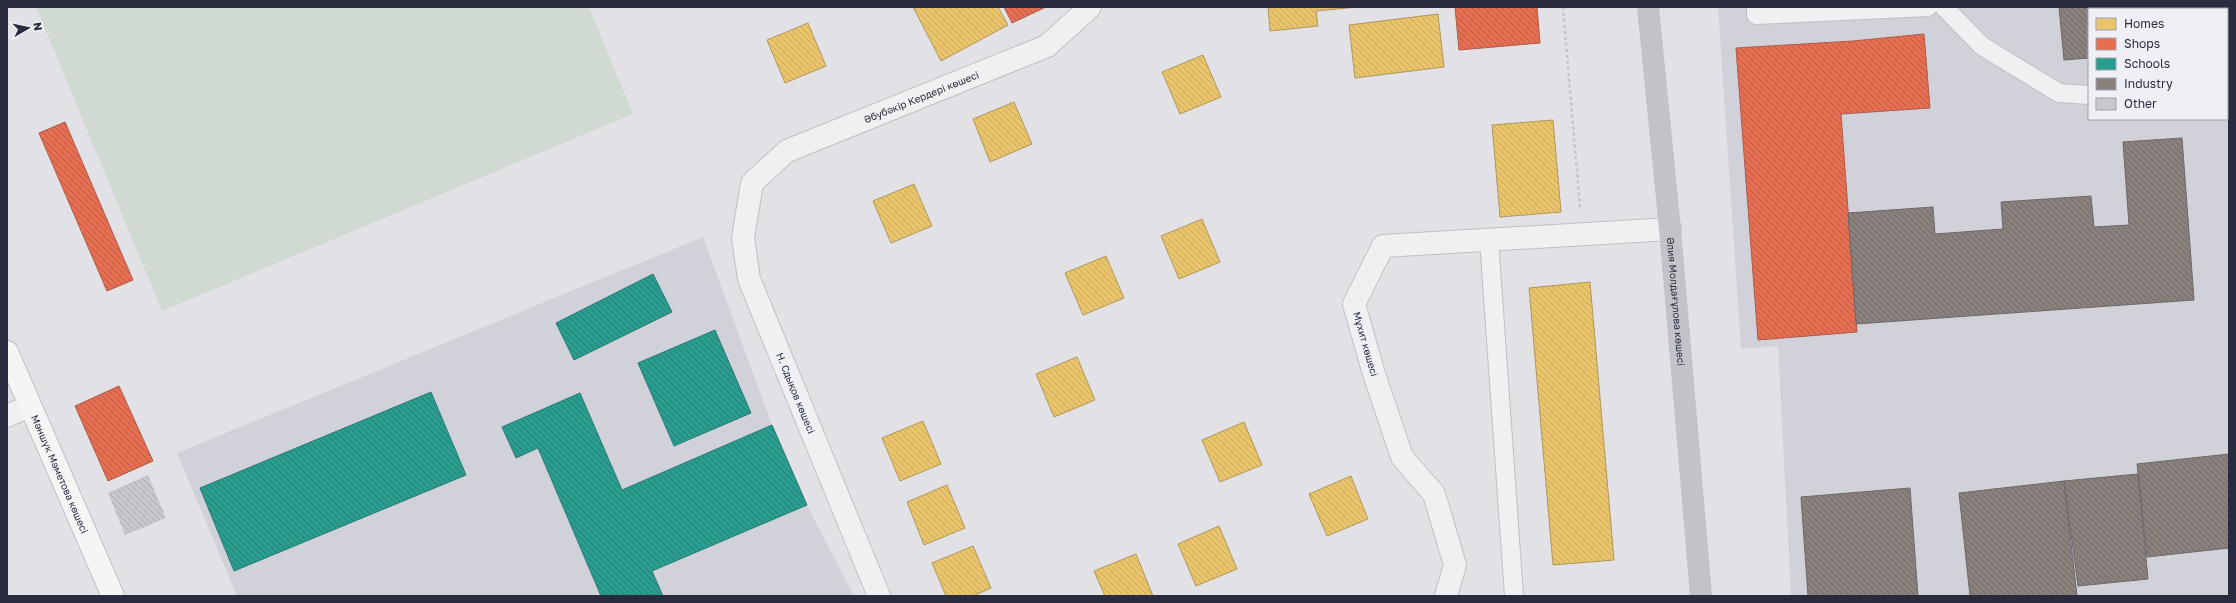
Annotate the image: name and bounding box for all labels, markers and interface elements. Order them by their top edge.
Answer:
north arrow [8,8,48,48]
legend [2088,8,2228,120]
text: Homes [2124,16,2164,31]
text: N [31,21,45,32]
text: Shops [2124,36,2160,51]
text: Schools [2124,56,2170,71]
street label: Әбубәкір Кердері көшесі [862,68,980,125]
text: Industry [2124,76,2173,91]
text: Other [2124,96,2157,111]
street label: Әлия Молдағұлова көшесі [1665,237,1688,366]
street label: Мұхит көшесі [1350,310,1381,378]
street label: Н. Сдықов көшесі [774,351,818,435]
street label: Мәншүк Мәметова көшесі [29,413,91,535]

